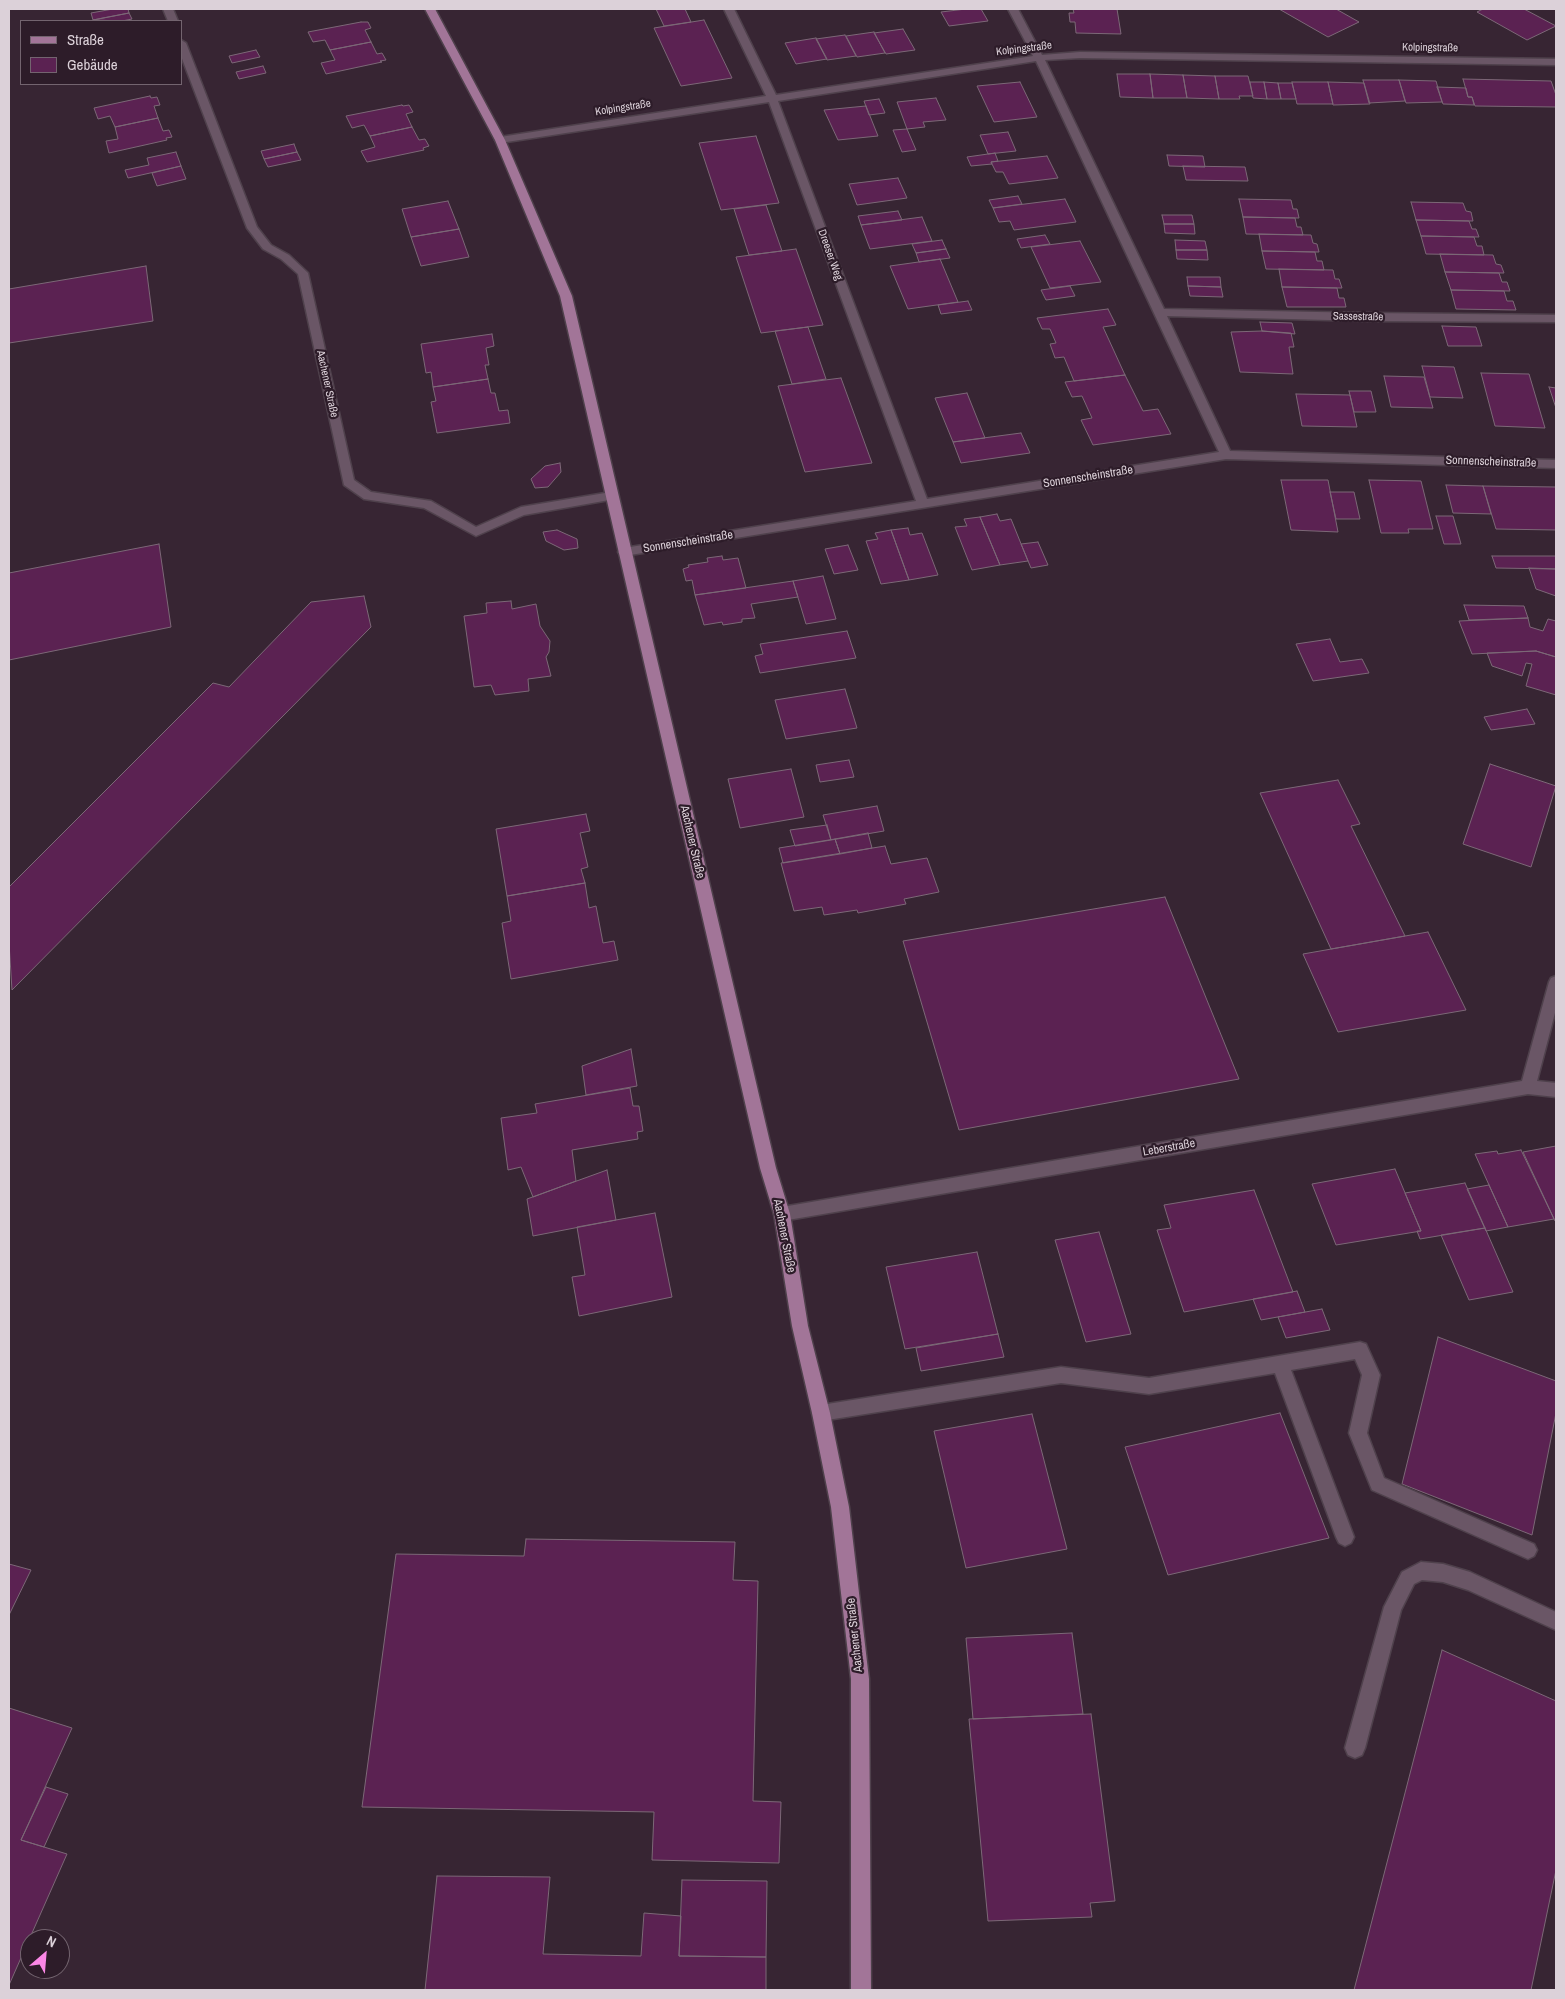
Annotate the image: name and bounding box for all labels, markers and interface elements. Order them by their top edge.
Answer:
legend [20,20,182,85]
text: Straße [67,29,104,50]
street label: Kolpingstraße [995,39,1053,59]
street label: Kolpingstraße [1402,41,1458,55]
text: Gebäude [67,54,118,75]
street label: Kolpingstraße [594,97,652,119]
street label: Dreeser Weg [815,228,845,282]
street label: Sassestraße [1333,310,1383,324]
street label: Aachener Straße [313,349,341,419]
street label: Sonnenscheinstraße [1445,453,1537,471]
street label: Sonnenscheinstraße [1042,463,1134,491]
street label: Sonnenscheinstraße [642,528,734,556]
street label: Aachener Straße [677,804,707,880]
street label: Leberstraße [1142,1136,1196,1160]
street label: Aachener Straße [770,1198,798,1274]
street label: Aachener Straße [844,1597,866,1673]
north arrow [20,1929,70,1979]
text: N [44,1932,59,1951]

